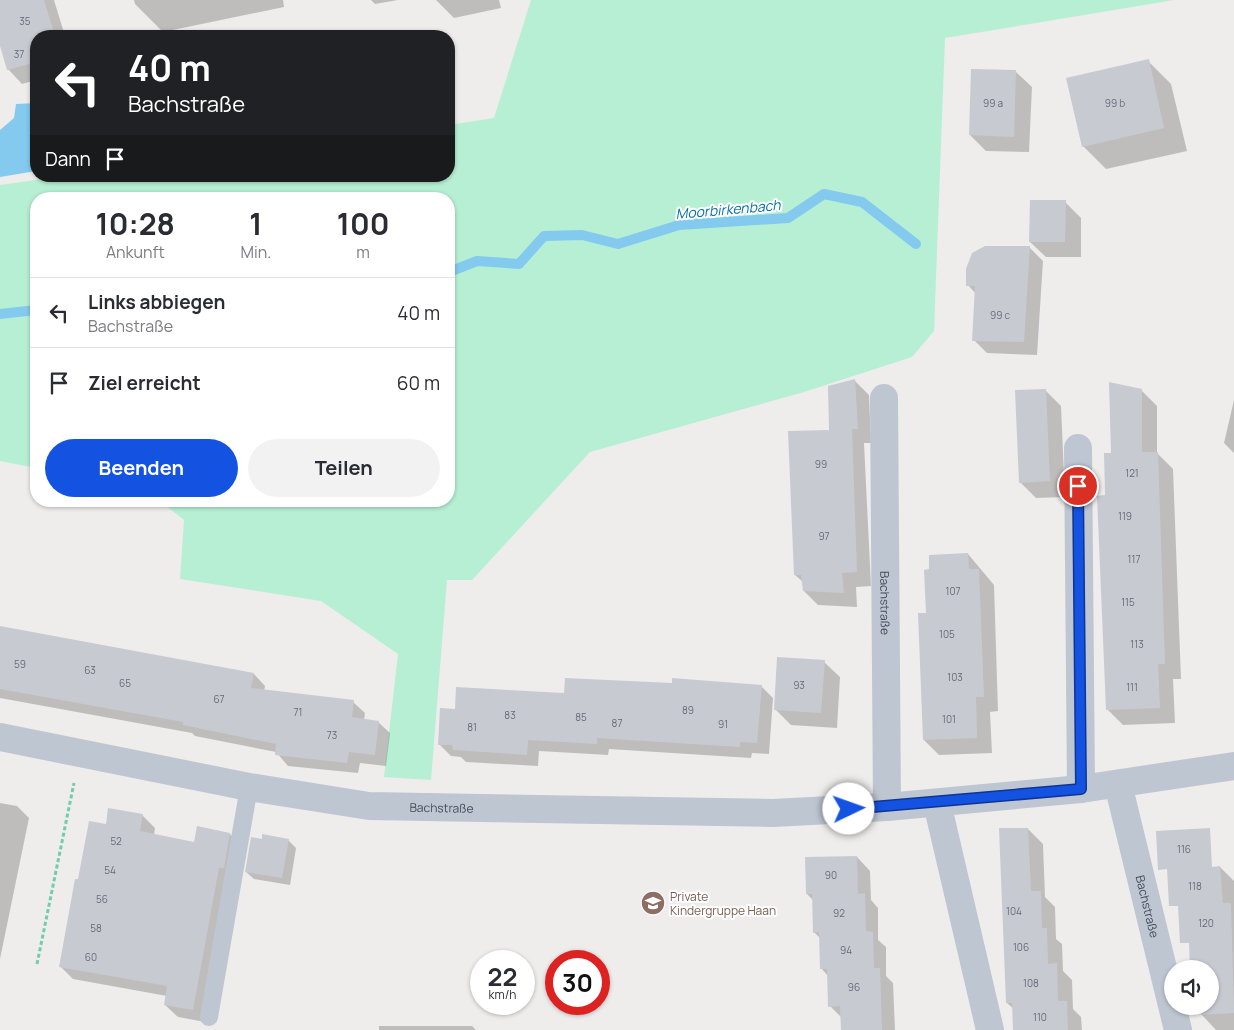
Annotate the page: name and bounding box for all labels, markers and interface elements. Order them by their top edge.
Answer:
house number: 35 [19,14,31,28]
text: 40 m [128,44,211,92]
house number: 37 [14,47,24,61]
icon: left [45,50,110,115]
text: Bachstraße [128,89,245,119]
house number: 99 a [983,96,1003,110]
house number: 99 b [1105,96,1125,110]
icon: arrive [101,145,129,173]
text: Dann [45,146,91,172]
water label: Moorbirkenbach [675,195,782,223]
text: 10:28 [96,203,175,244]
text: 1 [249,203,262,244]
text: 100 [337,203,389,244]
text: Ankunft [106,241,165,263]
text: Min. [241,241,271,263]
text: m [356,241,370,263]
text: Links abbiegen [88,289,225,315]
icon: left [45,299,73,327]
text: 40 m [397,300,440,326]
house number: 99 c [990,308,1010,322]
text: Bachstraße [88,315,173,337]
icon: arrive [45,369,73,397]
text: Ziel erreicht [88,370,201,396]
text: 60 m [397,370,440,396]
button: Beenden [45,439,238,497]
button: Teilen [248,439,440,497]
house number: 99 [815,457,827,471]
pin [1057,465,1099,507]
house number: 121 [1125,466,1139,480]
icon: arrive [1064,472,1092,500]
house number: 119 [1118,509,1132,523]
house number: 97 [818,529,830,543]
house number: 117 [1128,552,1140,566]
street label: Bachstraße [877,571,894,635]
house number: 107 [945,584,961,598]
house number: 115 [1121,595,1135,609]
house number: 105 [939,627,955,641]
house number: 113 [1130,637,1144,651]
house number: 59 [14,657,26,671]
house number: 63 [84,663,96,677]
house number: 103 [947,670,963,684]
house number: 65 [119,676,131,690]
house number: 93 [793,678,805,692]
house number: 111 [1126,680,1138,694]
house number: 67 [213,692,225,706]
house number: 89 [682,703,694,717]
house number: 71 [294,705,302,719]
house number: 83 [504,708,516,722]
house number: 85 [575,710,587,724]
house number: 101 [942,712,956,726]
house number: 87 [612,716,622,730]
house number: 91 [718,717,728,731]
house number: 81 [467,720,477,734]
house number: 73 [327,728,337,742]
position arrow [822,782,874,834]
street label: Bachstraße [409,798,474,816]
house number: 52 [110,834,122,848]
house number: 116 [1177,842,1191,856]
house number: 54 [104,863,116,877]
house number: 90 [825,868,837,882]
street label: Bachstraße [1132,873,1164,939]
house number: 118 [1188,879,1202,893]
place label: Private Kindergruppe Haan [670,888,776,919]
school or university icon: Private Kindergruppe Haan [640,890,666,916]
house number: 56 [96,892,108,906]
house number: 104 [1006,904,1022,918]
house number: 92 [833,906,845,920]
house number: 120 [1198,916,1214,930]
house number: 58 [90,921,102,935]
house number: 106 [1013,940,1029,954]
house number: 94 [840,943,852,957]
house number: 60 [85,950,97,964]
speed limit sign: 30 [545,950,610,1015]
text: 22 [488,959,517,994]
map controls [1164,960,1219,1015]
button: sound [1164,960,1219,1015]
house number: 108 [1023,976,1039,990]
house number: 96 [848,980,860,994]
text: km/h [489,986,516,1003]
house number: 110 [1033,1010,1047,1024]

